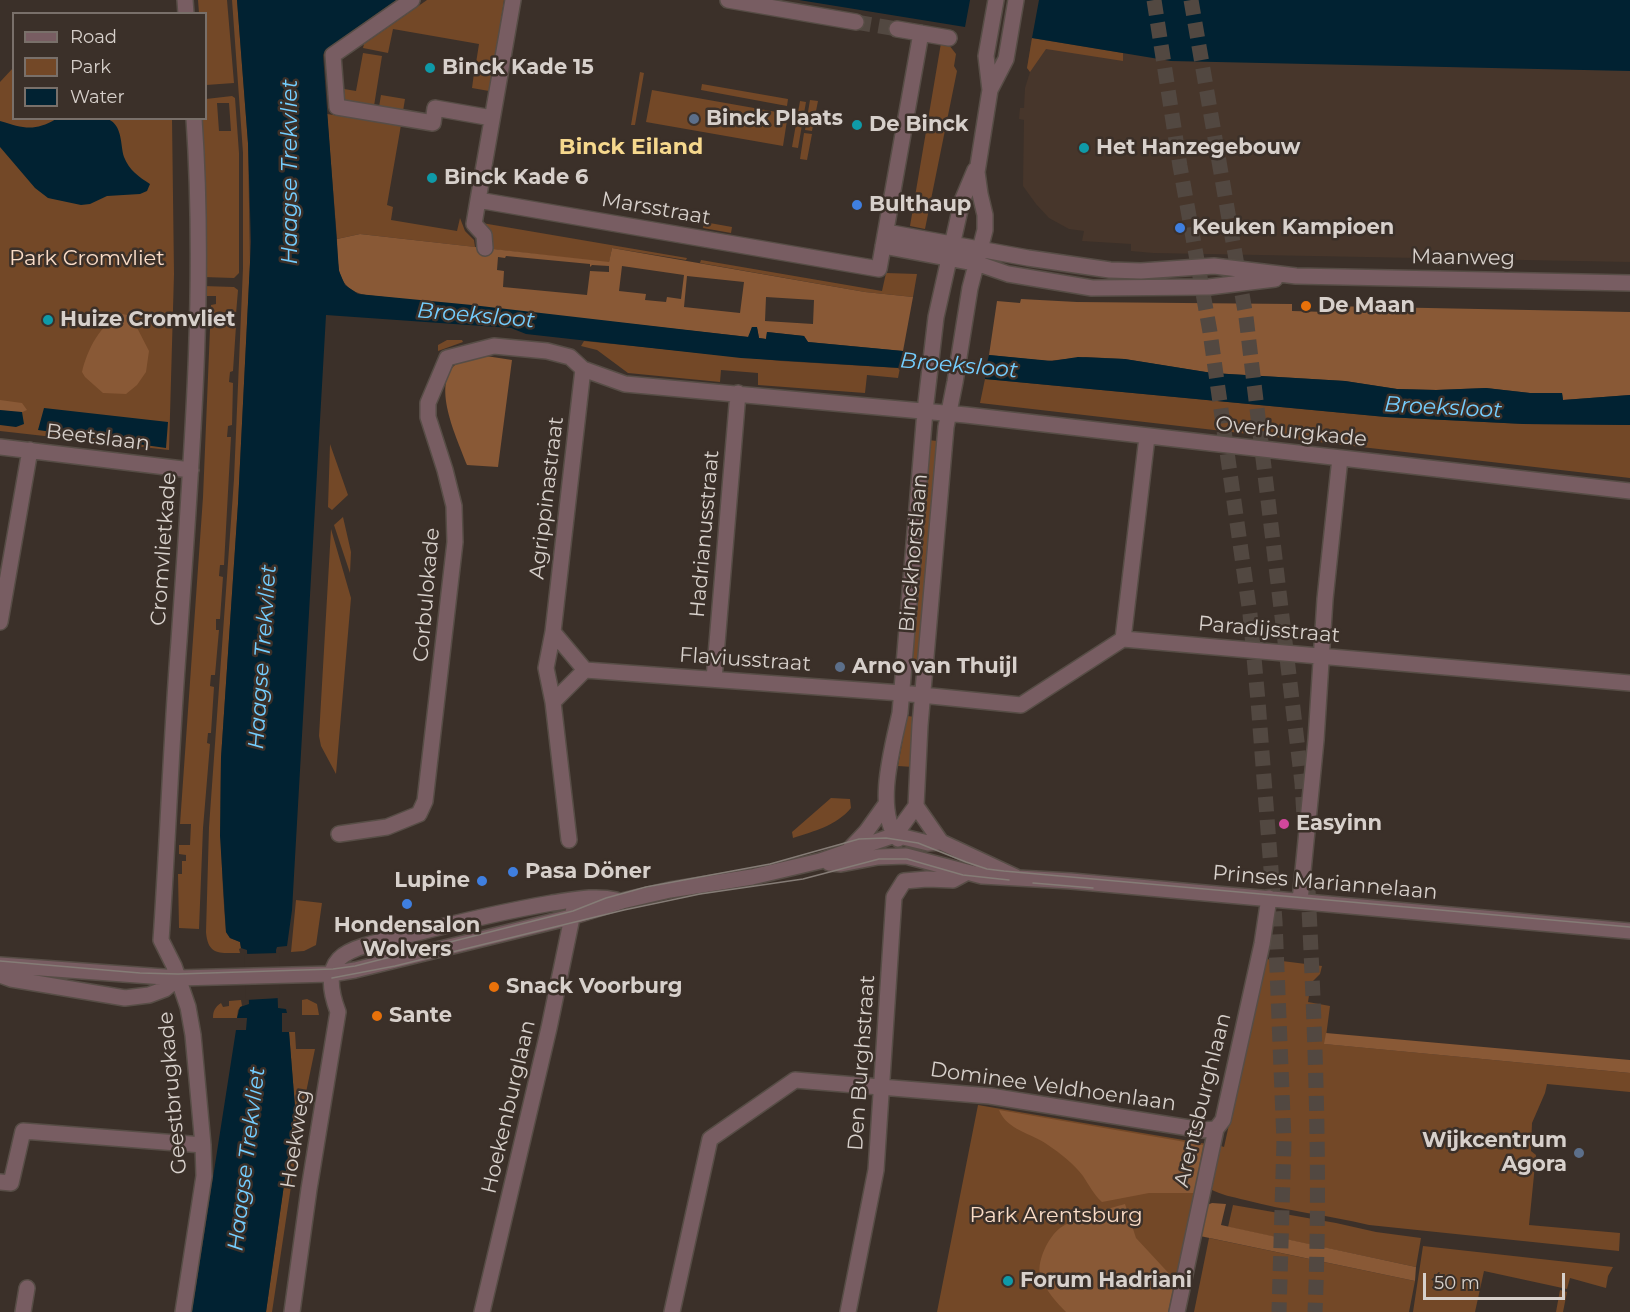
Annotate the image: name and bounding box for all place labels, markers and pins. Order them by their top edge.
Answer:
place label: Binck Kade 15 [442,55,594,81]
marker: Binck Kade 15 [423,61,437,75]
place label: Binck Plaats [706,106,843,132]
marker: Binck Plaats [687,112,701,126]
place label: De Binck [869,112,969,138]
marker: De Binck [850,118,864,132]
place label: Het Hanzegebouw [1096,135,1301,161]
marker: Het Hanzegebouw [1077,141,1091,155]
place label: Binck Kade 6 [444,165,588,191]
marker: Binck Kade 6 [425,171,439,185]
place label: Bulthaup [869,192,971,218]
marker: Bulthaup [850,198,864,212]
place label: Keuken Kampioen [1192,215,1394,241]
marker: Keuken Kampioen [1173,221,1187,235]
place label: De Maan [1318,293,1415,319]
marker: De Maan [1299,299,1313,313]
place label: Huize Cromvliet [60,307,235,333]
marker: Huize Cromvliet [41,313,55,327]
place label: Arno van Thuijl [852,654,1018,680]
marker: Arno van Thuijl [833,660,847,674]
place label: Easyinn [1296,811,1382,837]
marker: Easyinn [1277,817,1291,831]
place label: Pasa Döner [525,859,651,885]
marker: Pasa Döner [506,865,520,879]
place label: Lupine [394,868,470,894]
marker: Lupine [475,874,489,888]
marker: Hondensalon Wolvers [400,897,414,911]
place label: Hondensalon Wolvers [334,913,480,963]
place label: Snack Voorburg [506,974,682,1000]
marker: Snack Voorburg [487,980,501,994]
place label: Sante [389,1003,452,1029]
marker: Sante [370,1009,384,1023]
place label: Wijkcentrum Agora [1422,1128,1567,1178]
marker: Wijkcentrum Agora [1572,1146,1586,1160]
place label: Forum Hadriani [1020,1268,1192,1294]
marker: Forum Hadriani [1001,1274,1015,1288]

